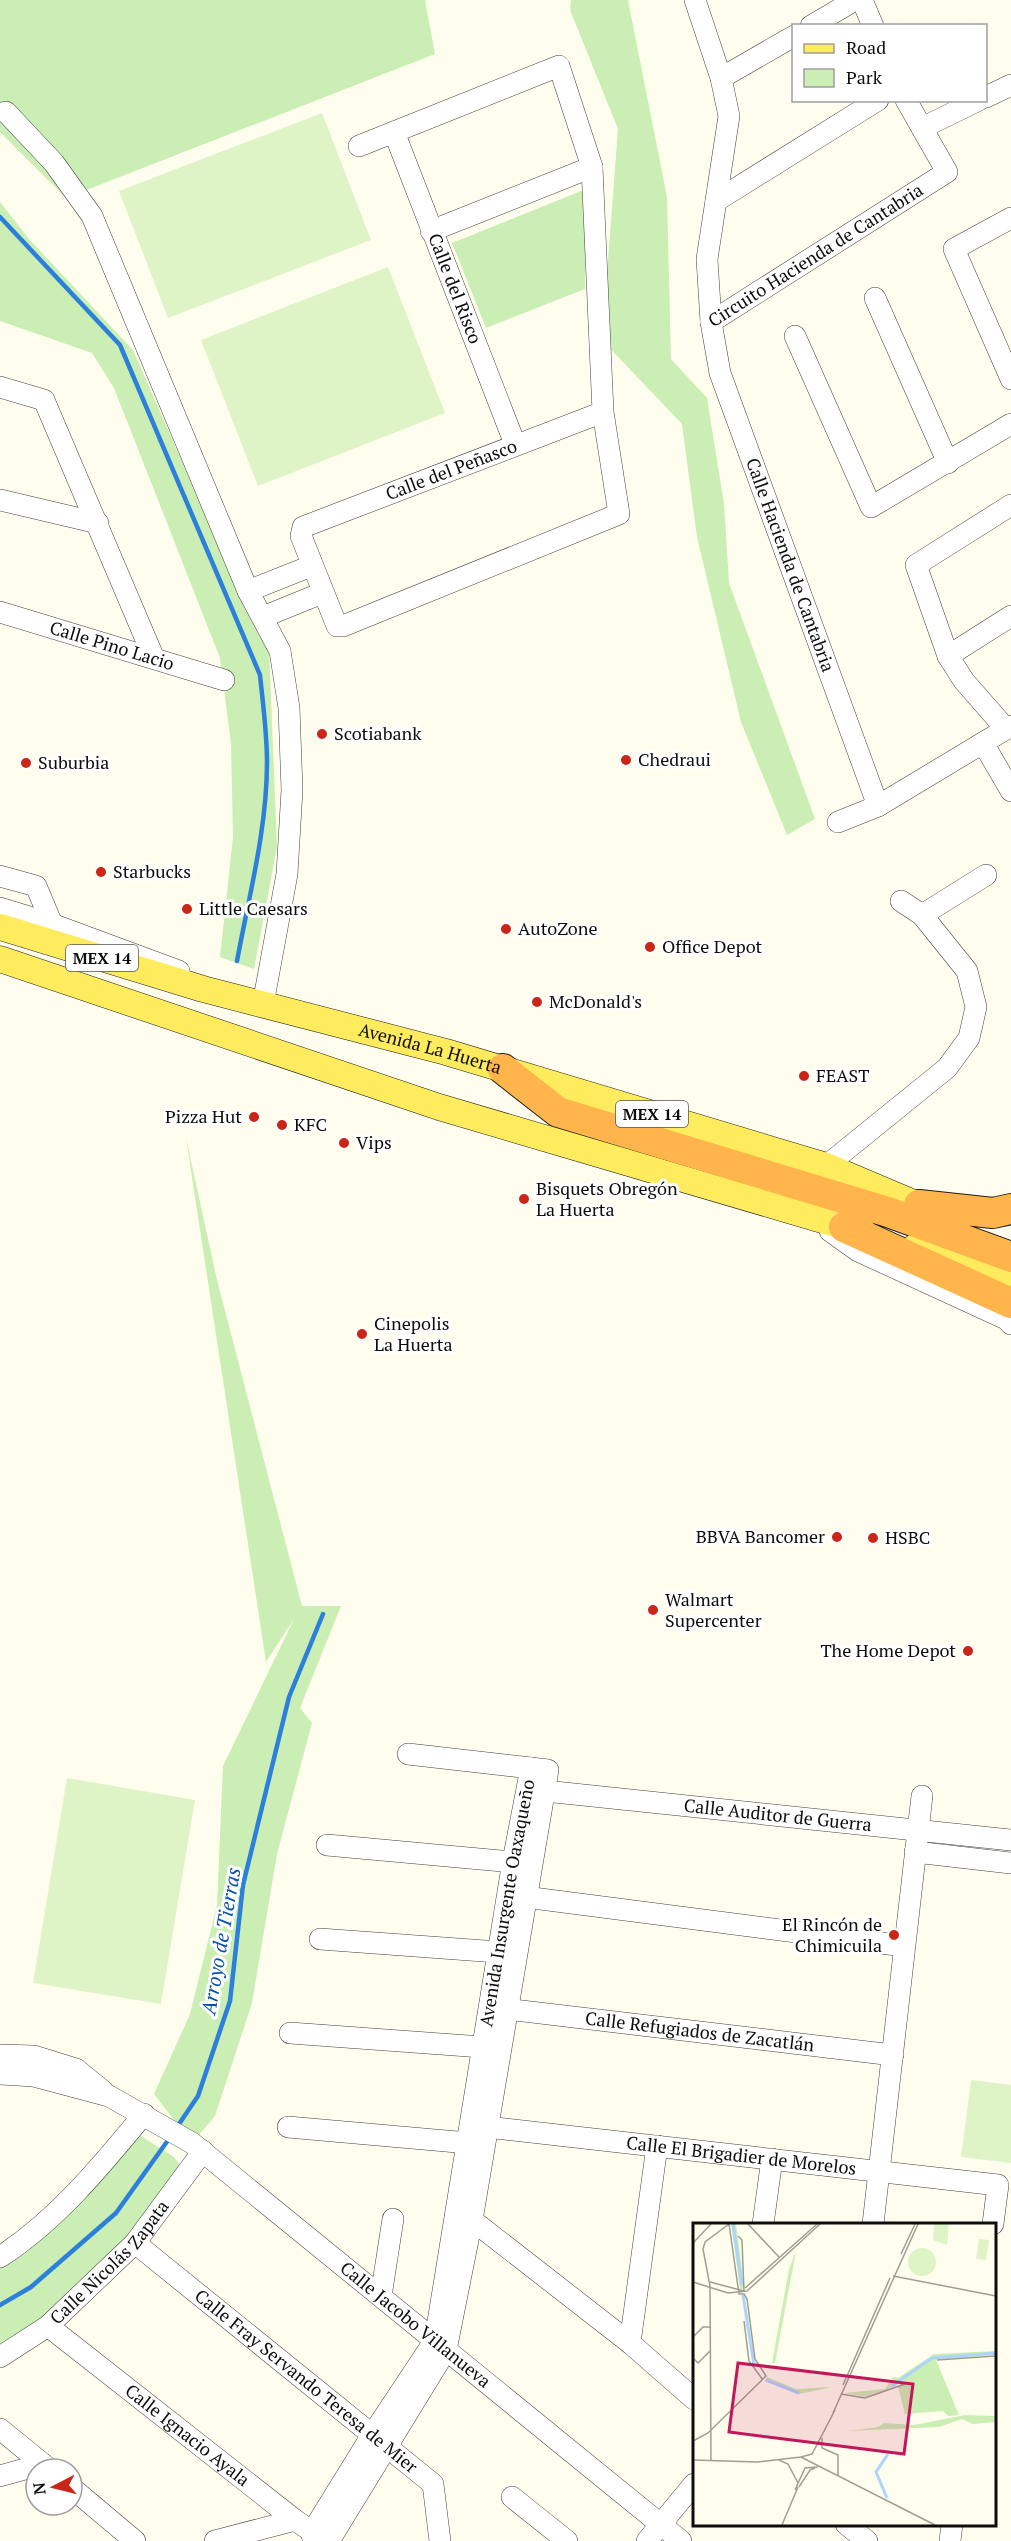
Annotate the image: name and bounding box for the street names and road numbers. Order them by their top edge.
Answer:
street label: Circuito Hacienda de Cantabria [703,177,927,332]
street label: Calle del Risco [423,230,488,347]
street label: Calle del Peñasco [382,433,520,505]
street label: Calle Hacienda de Cantabria [741,454,841,675]
street label: Calle Pino Lacio [47,615,177,675]
road number: MEX 14 [66,945,138,971]
street label: Avenida La Huerta [356,1017,505,1079]
road number: MEX 14 [616,1101,688,1127]
street label: Avenida Insurgente Oaxaqueño [473,1777,540,2028]
street label: Calle Auditor de Guerra [683,1793,873,1836]
street label: Calle Refugiados de Zacatlán [584,2005,816,2057]
street label: Calle El Brigadier de Morelos [625,2130,858,2180]
street label: Calle Nicolás Zapata [44,2195,174,2329]
street label: Calle Jacobo Villanueva [336,2255,496,2392]
street label: Calle Fray Servando Teresa de Mier [190,2283,423,2478]
street label: Calle Ignacio Ayala [121,2378,255,2491]

